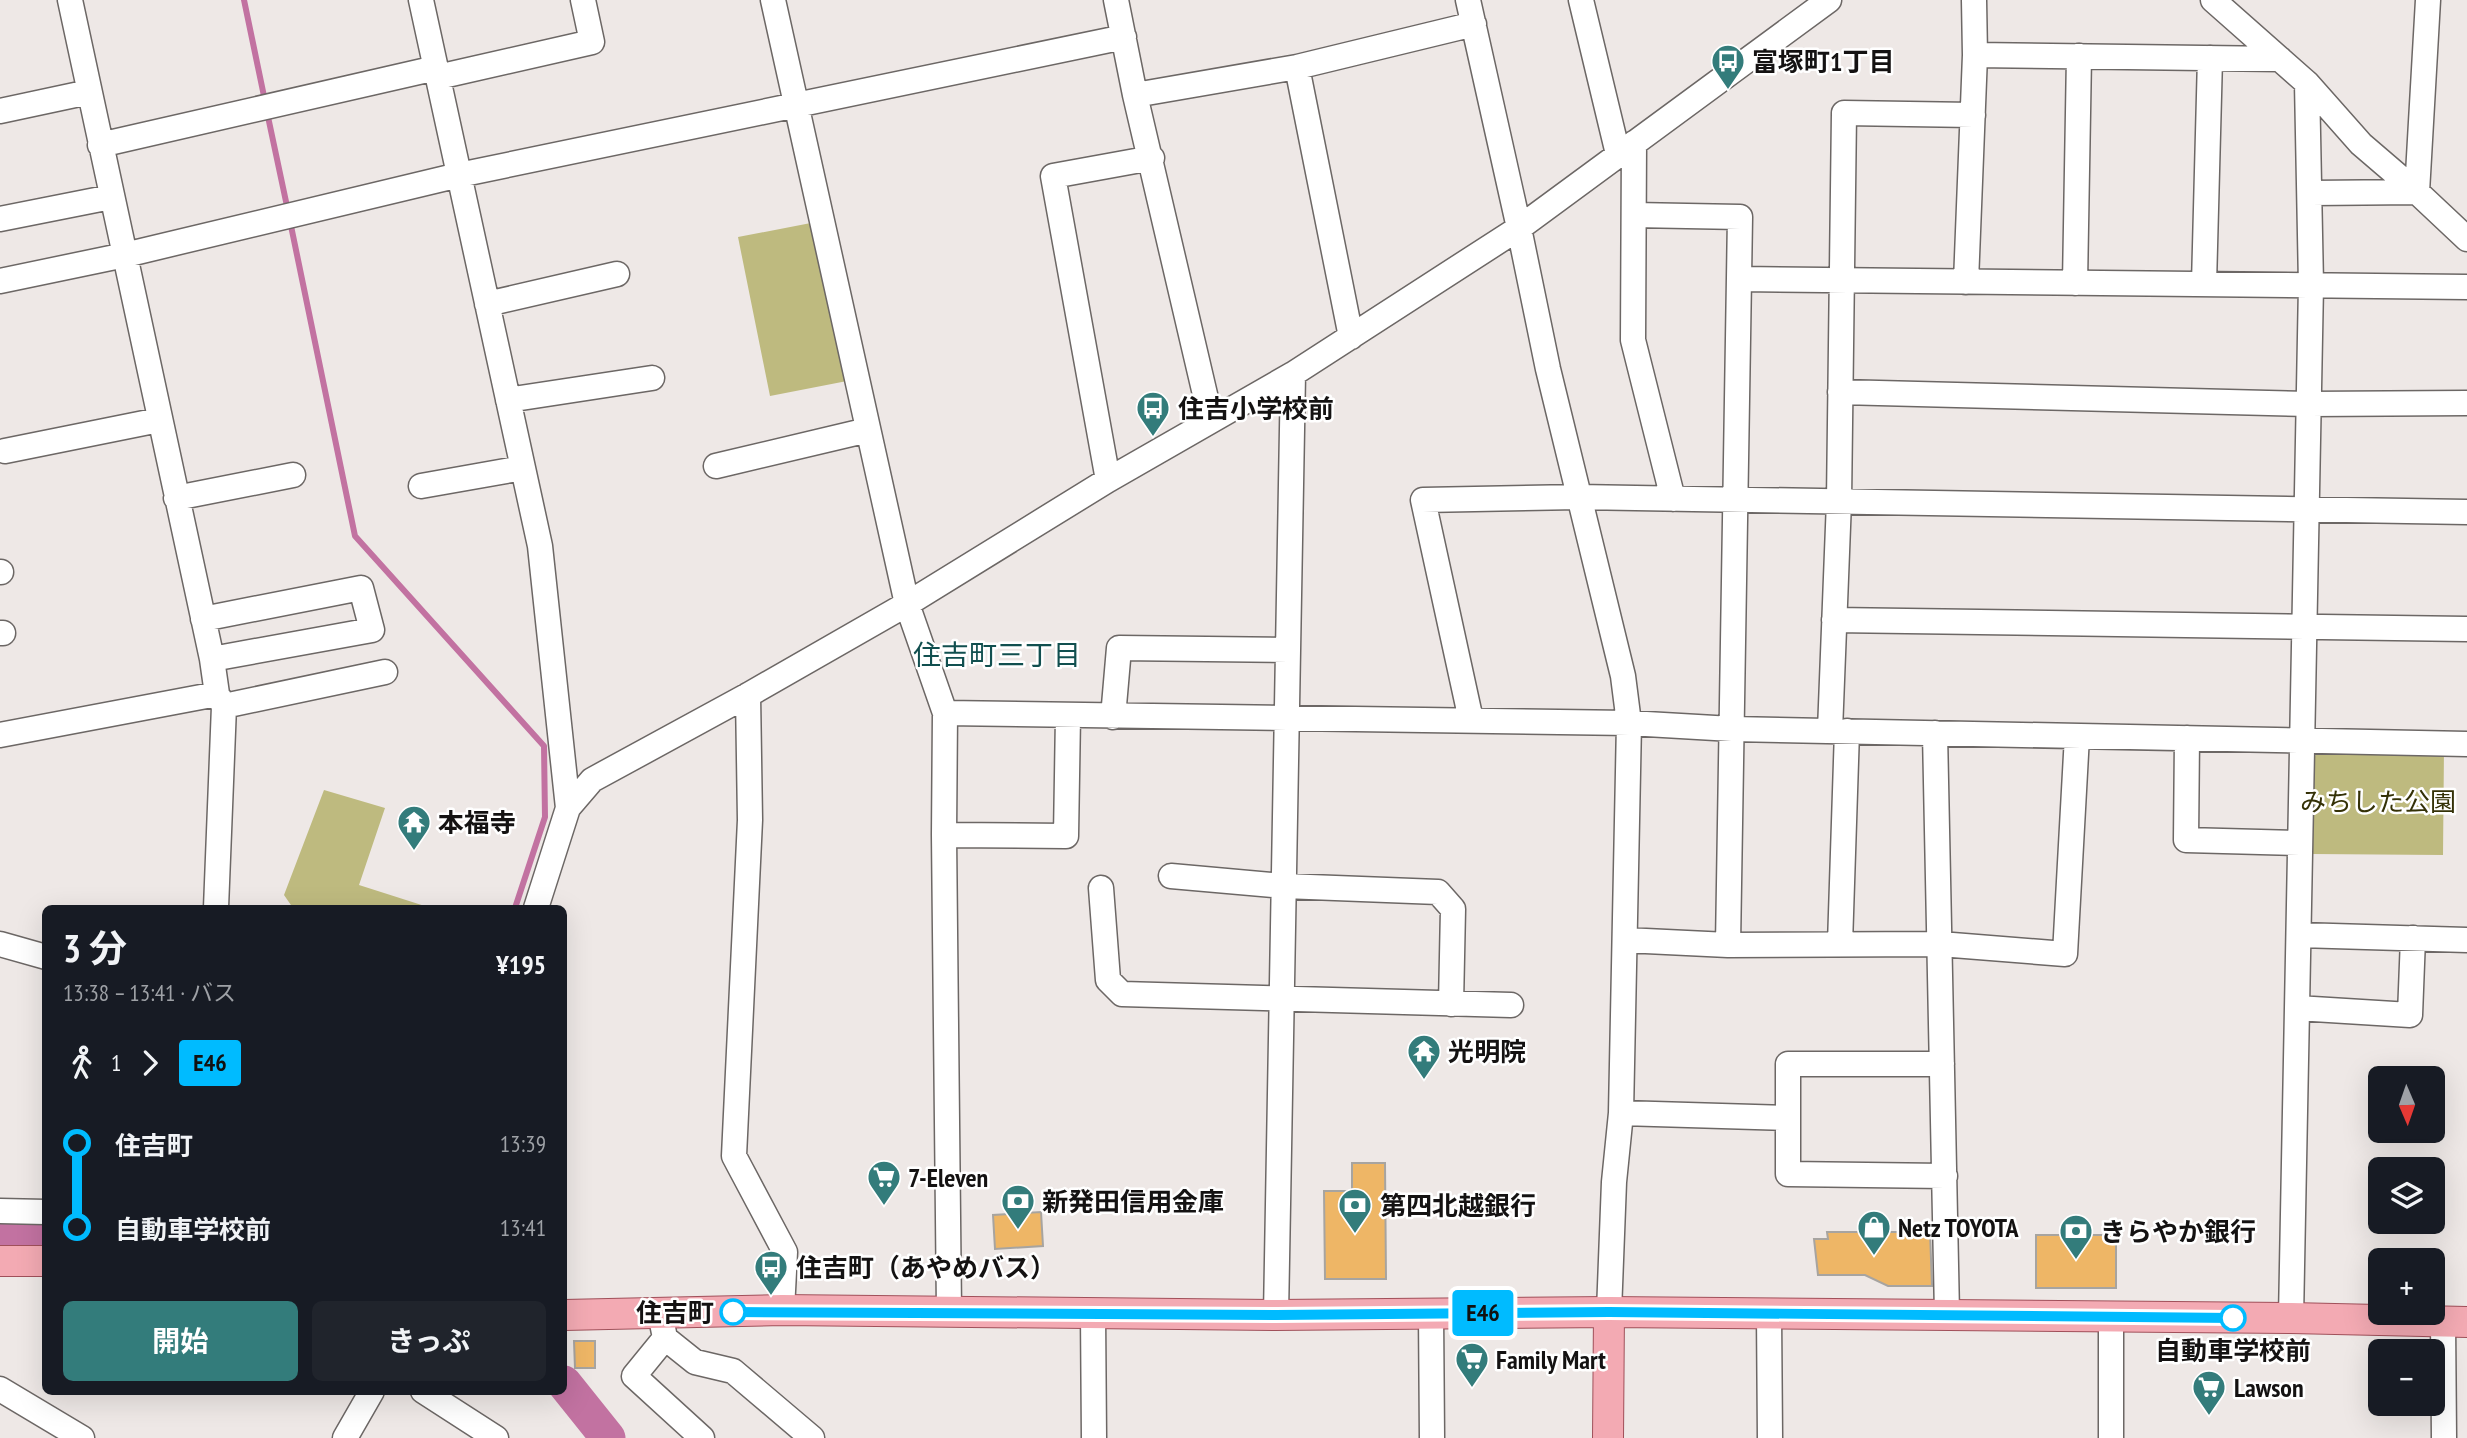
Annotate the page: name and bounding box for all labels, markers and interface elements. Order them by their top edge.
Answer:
bus stop icon: 富塚町1丁目 [1709,42,1747,91]
place label: 富塚町1丁目 [1752,45,1894,78]
bus stop icon: 住吉小学校前 [1134,389,1172,438]
place label: 住吉小学校前 [1178,392,1334,425]
district label: 住吉町三丁目 [913,636,1081,673]
park label: みちした公園 [2300,785,2456,818]
temple icon: 本福寺 [395,803,433,852]
place label: 本福寺 [438,806,516,839]
text: 3 分 [63,923,127,972]
text: ¥195 [496,948,546,981]
text: 13:38 – 13:41 · バス [63,978,236,1007]
temple icon: 光明院 [1405,1032,1443,1081]
place label: 光明院 [1448,1035,1526,1068]
icon: walk [63,1044,101,1082]
icon: forward [131,1044,169,1082]
text: E46 [193,1047,227,1078]
text: 1 [111,1048,121,1077]
north arrow [2368,1066,2445,1143]
map controls [2368,1066,2445,1416]
text: 住吉町 [115,1129,193,1162]
text: 13:39 [500,1129,546,1158]
button: layers [2368,1157,2445,1234]
supermarket icon: 7-Eleven [865,1158,903,1207]
place label: 7-Eleven [908,1161,988,1194]
bank icon: 新発田信用金庫 [999,1182,1037,1231]
place label: 新発田信用金庫 [1042,1185,1224,1218]
bank icon: 第四北越銀行 [1336,1186,1374,1235]
place label: 第四北越銀行 [1380,1189,1536,1222]
shop icon: Netz TOYOTA [1855,1208,1893,1257]
place label: Netz TOYOTA [1898,1211,2019,1244]
bank icon: きらやか銀行 [2057,1212,2095,1261]
text: 自動車学校前 [115,1213,271,1246]
text: 13:41 [500,1213,546,1242]
place label: きらやか銀行 [2100,1215,2256,1248]
bus stop icon: 住吉町（あやめバス） [752,1248,790,1297]
button: + [2368,1248,2445,1325]
place label: 住吉町（あやめバス） [796,1251,1056,1284]
line badge: E46 [1443,1290,1523,1336]
place label: 住吉町 [636,1296,714,1329]
text: E46 [1466,1297,1500,1328]
marker: 住吉町 [720,1299,746,1325]
button: 開始 [63,1301,298,1381]
button: きっぷ [312,1301,546,1381]
marker: 自動車学校前 [2220,1305,2246,1331]
place label: 自動車学校前 [2155,1334,2311,1367]
button: − [2368,1339,2445,1416]
supermarket icon: Family Mart [1453,1340,1491,1389]
place label: Family Mart [1496,1343,1606,1376]
supermarket icon: Lawson [2190,1368,2228,1417]
place label: Lawson [2234,1371,2304,1404]

